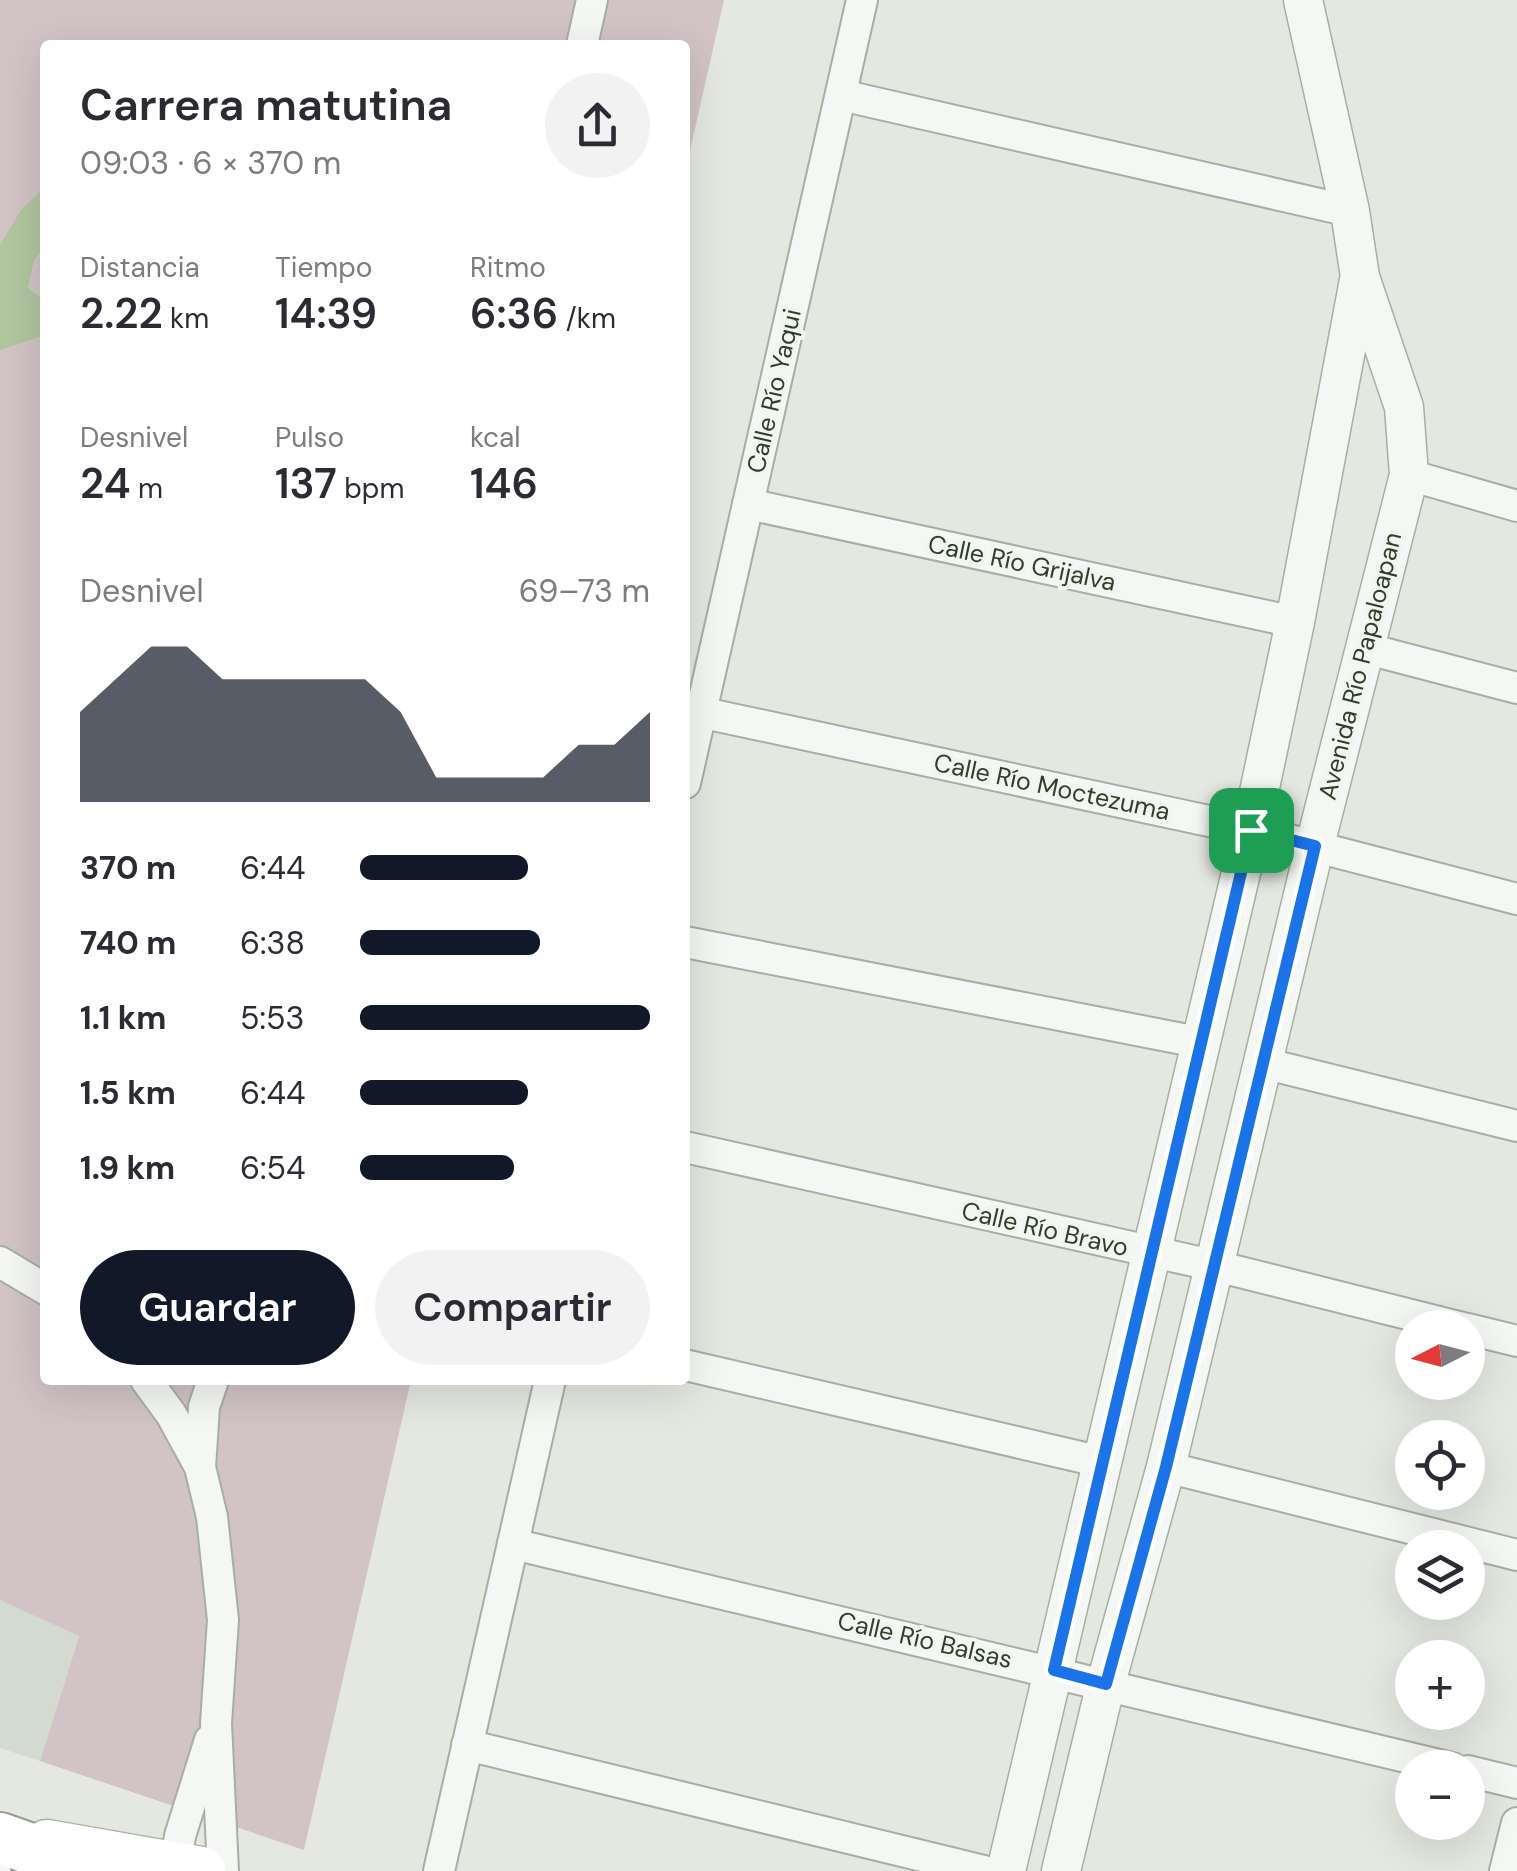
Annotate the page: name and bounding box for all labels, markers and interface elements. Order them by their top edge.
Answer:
button: share [545,73,650,178]
text: Carrera matutina [80,75,452,134]
text: 09:03 · 6 × 370 m [80,142,341,184]
text: Distancia [80,249,200,286]
text: Tiempo [275,249,372,286]
text: Ritmo [470,249,546,286]
text: 2.22 [80,286,163,341]
text: 14:39 [275,286,377,341]
text: 6:36 [470,286,558,341]
text: km [163,300,209,337]
text: /km [558,300,616,337]
street label: Calle Río Yaqui [739,306,809,476]
text: Desnivel [80,419,188,456]
text: Pulso [275,419,344,456]
text: kcal [470,419,521,456]
text: 24 [80,456,131,511]
text: 137 [275,456,337,511]
text: 146 [470,456,538,511]
text: m [131,470,163,507]
text: bpm [337,470,404,507]
street label: Calle Río Grijalva [925,527,1119,599]
street label: Avenida Río Papaloapan [1311,529,1409,803]
text: Desnivel [80,570,204,612]
text: 69–73 m [519,570,650,612]
street label: Calle Río Moctezuma [931,746,1173,828]
pin [1209,788,1294,873]
icon: arrive [1224,803,1279,858]
text: 370 m [80,847,176,889]
text: 6:44 [240,847,305,889]
text: 740 m [80,922,176,964]
text: 6:38 [240,922,305,964]
text: 1.1 km [80,997,166,1039]
text: 5:53 [240,997,304,1039]
text: 1.5 km [80,1072,176,1114]
text: 6:44 [240,1072,305,1114]
text: 1.9 km [80,1147,175,1189]
text: 6:54 [240,1147,306,1189]
street label: Calle Río Bravo [958,1194,1132,1264]
button: Guardar [80,1250,355,1365]
button: Compartir [375,1250,650,1365]
north arrow [1395,1310,1485,1400]
map controls [1395,1310,1485,1840]
button: locate [1395,1420,1485,1510]
button: layers [1395,1530,1485,1620]
street label: Calle Río Balsas [834,1604,1016,1676]
button: + [1395,1640,1485,1730]
button: − [1395,1750,1485,1840]

